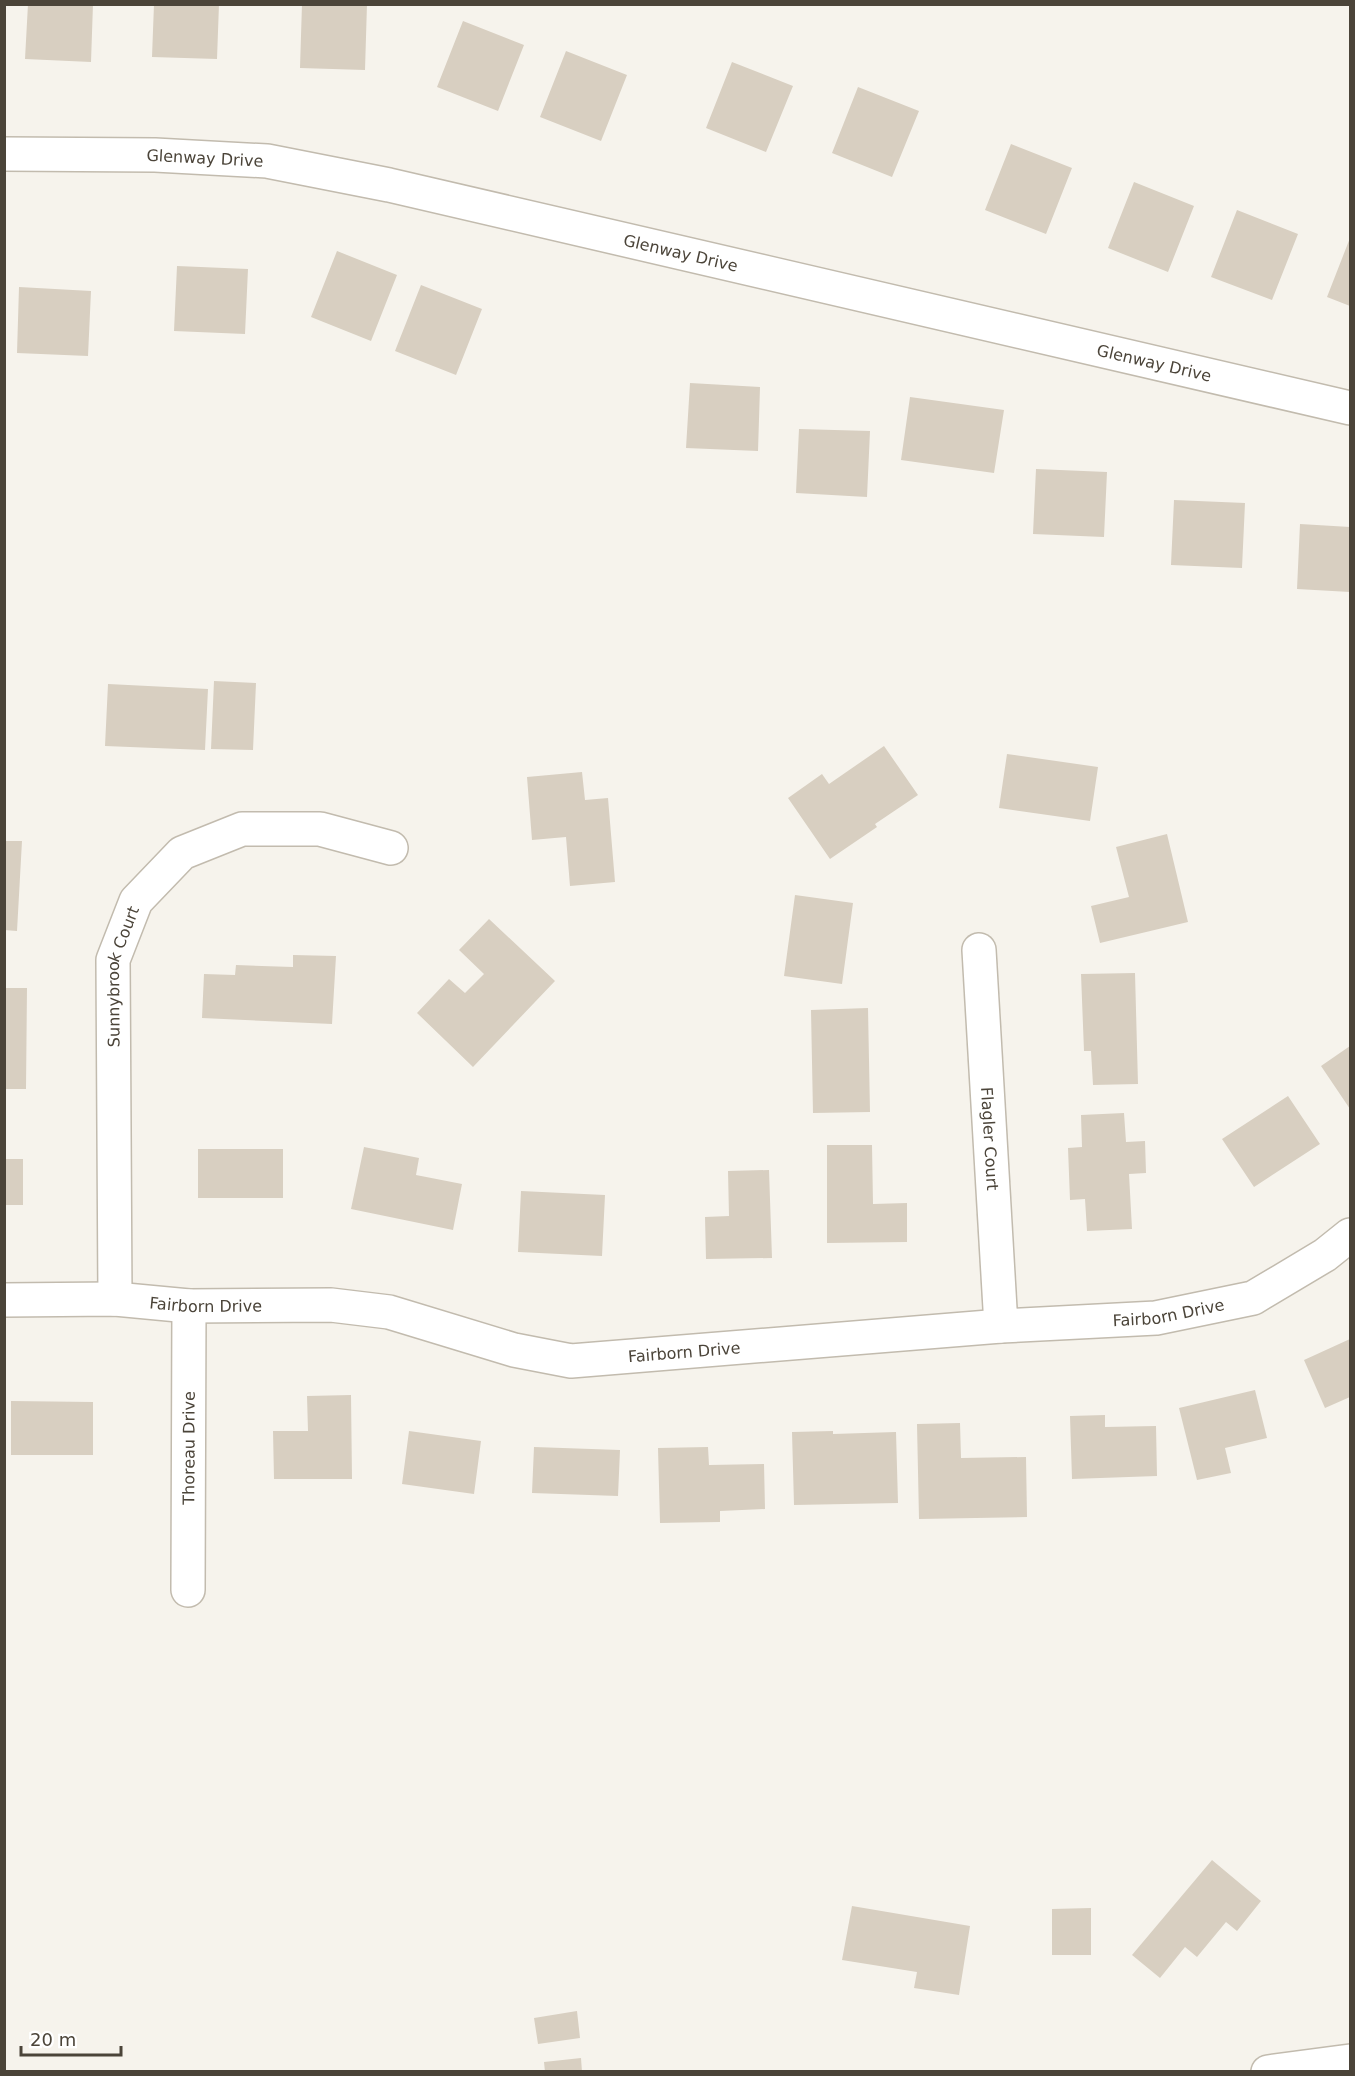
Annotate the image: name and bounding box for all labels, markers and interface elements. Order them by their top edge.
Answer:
street label: Glenway Drive [146,145,264,170]
street label: Glenway Drive [622,230,740,275]
street label: Glenway Drive [1095,340,1213,385]
street label: Sunnybrook Court [104,903,143,1047]
street label: Flagler Court [978,1086,1003,1191]
street label: Fairborn Drive [149,1293,262,1316]
street label: Fairborn Drive [1112,1295,1226,1330]
street label: Fairborn Drive [627,1338,741,1366]
street label: Thoreau Drive [179,1391,198,1506]
scale bar [21,2019,122,2057]
text: 20 m [30,2029,76,2050]

